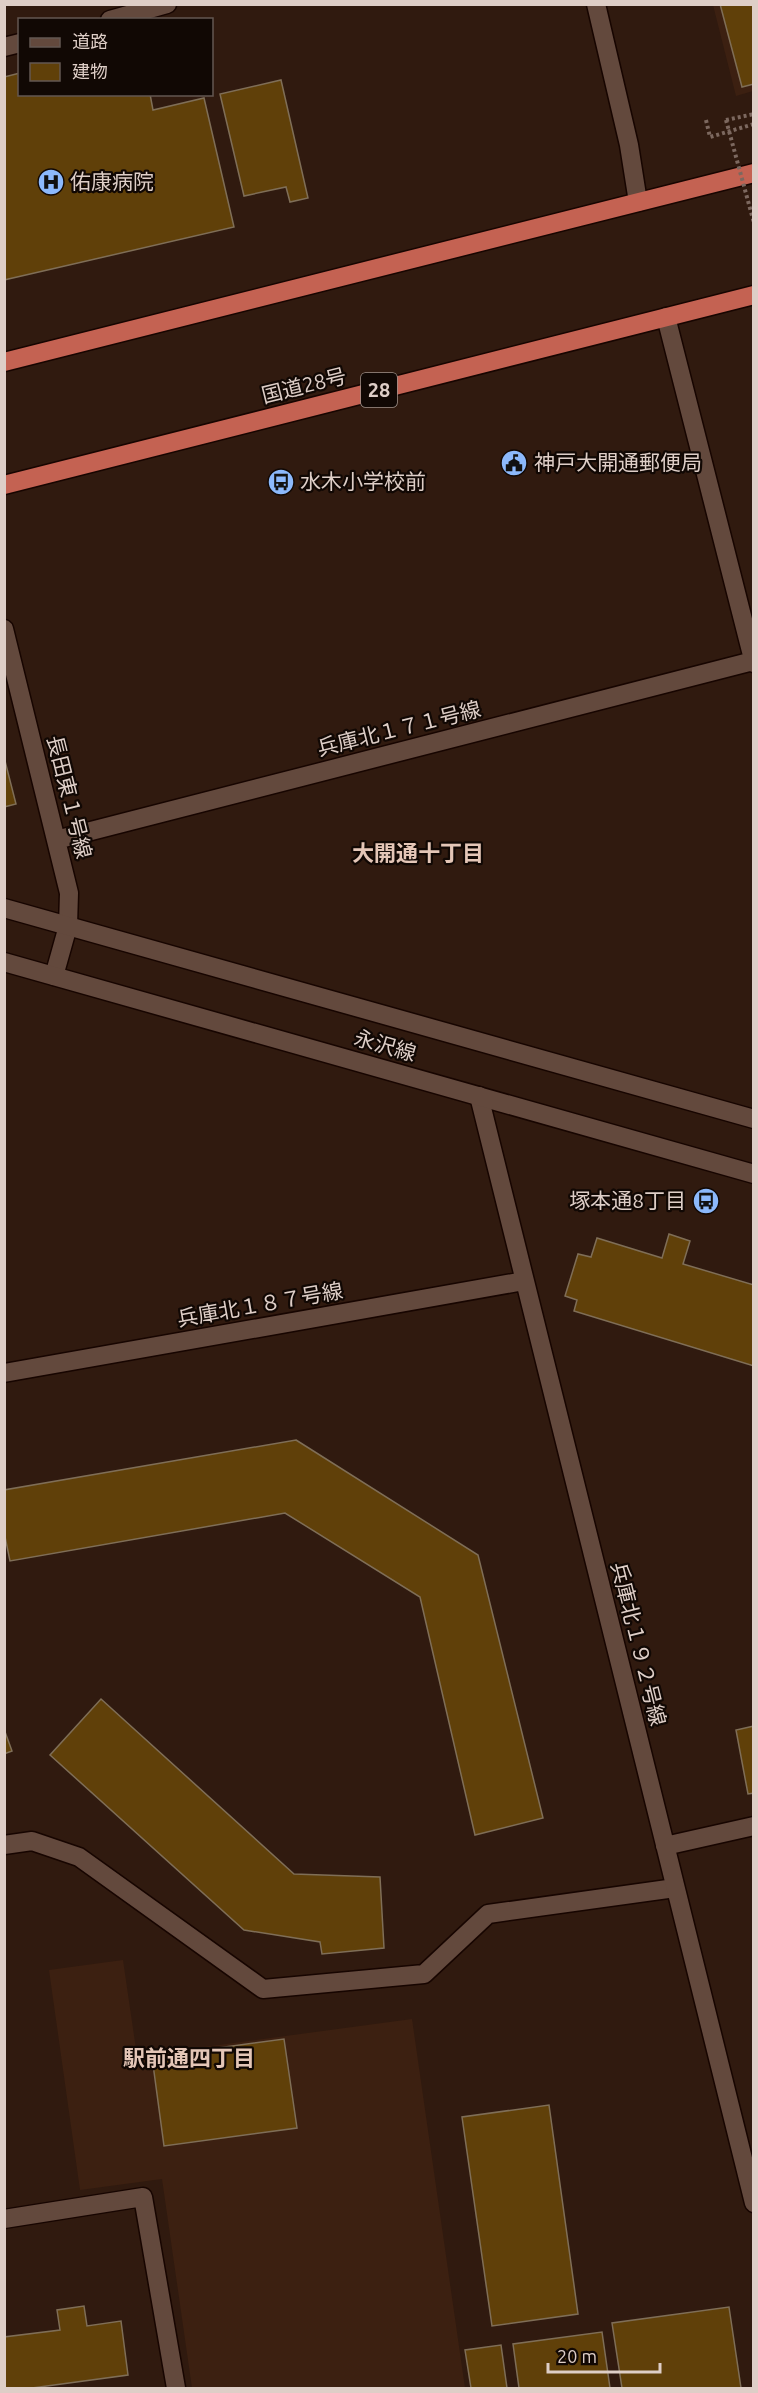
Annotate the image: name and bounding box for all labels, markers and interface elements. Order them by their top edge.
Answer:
legend [18,18,213,96]
text: 道路 [72,31,108,51]
text: 建物 [72,61,108,81]
hospital icon: 佑康病院 [36,167,66,197]
place label: 佑康病院 [70,169,154,193]
street label: 国道28号 [259,363,349,407]
road number: 28 [361,373,397,407]
public building icon: 神戸大開通郵便局 [499,448,529,478]
place label: 神戸大開通郵便局 [534,450,702,474]
bus stop icon: 水木小学校前 [266,467,296,497]
place label: 水木小学校前 [300,469,426,493]
street label: 兵庫北１７１号線 [314,696,483,760]
street label: 長田東１号線 [43,733,97,861]
district label: 大開通十丁目 [352,840,484,865]
street label: 永沢線 [352,1025,419,1065]
bus stop icon: 塚本通8丁目 [691,1186,721,1216]
place label: 塚本通8丁目 [569,1188,686,1212]
street label: 兵庫北１８７号線 [175,1278,345,1330]
street label: 兵庫北１９２号線 [607,1559,671,1728]
district label: 駅前通四丁目 [123,2045,255,2070]
scale bar [548,2336,660,2374]
text: 20 m [557,2346,597,2366]

